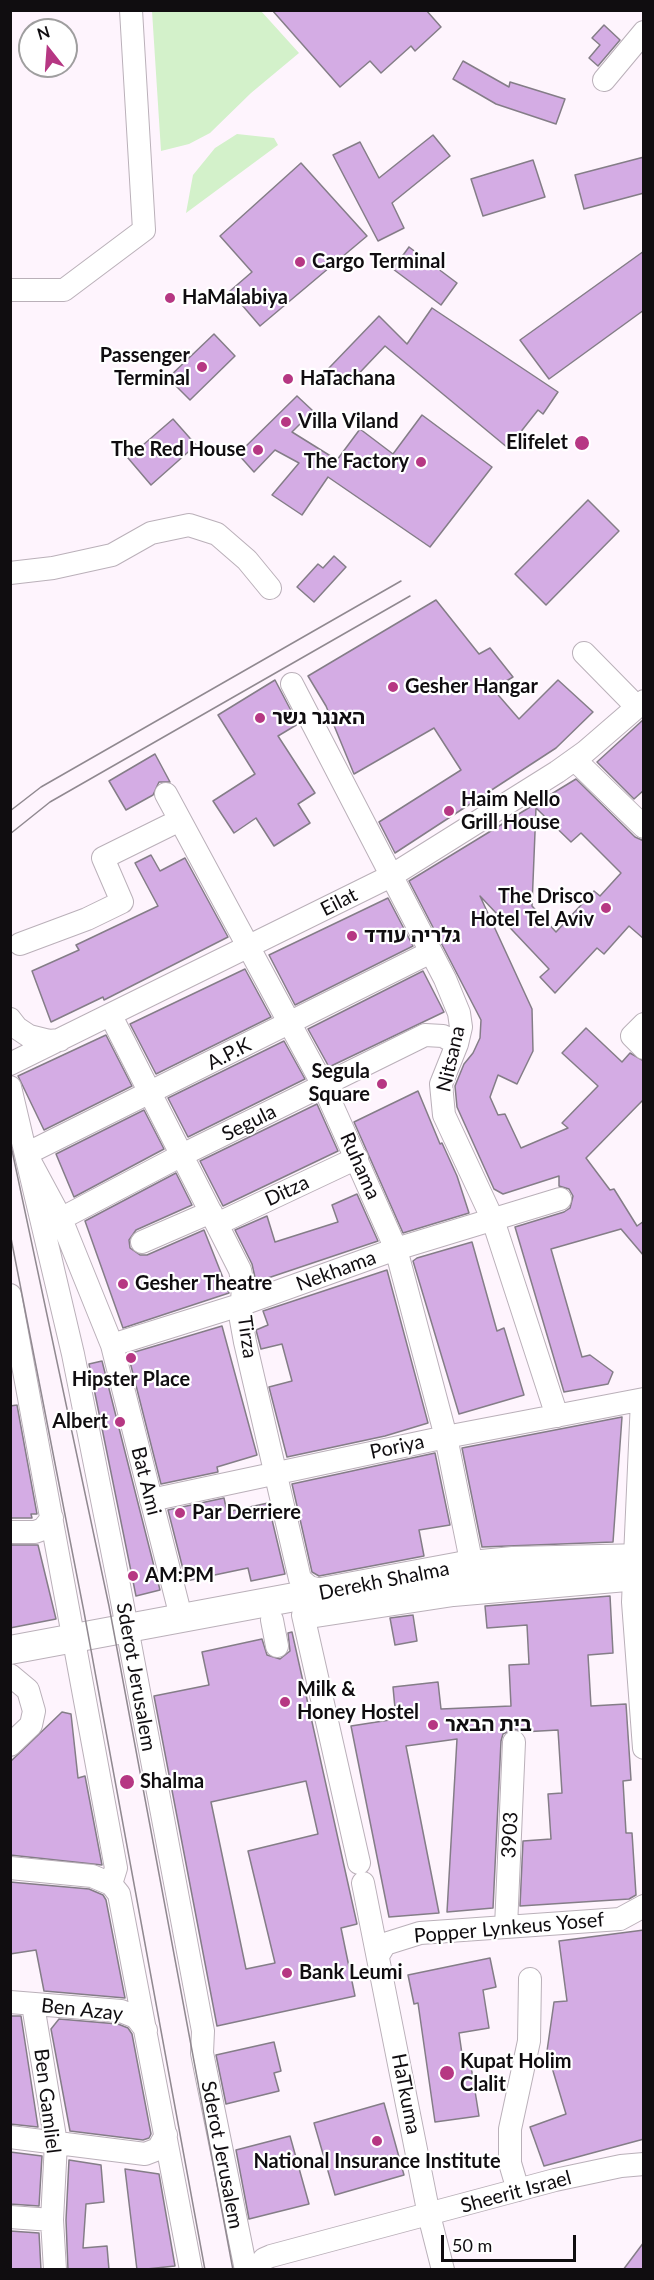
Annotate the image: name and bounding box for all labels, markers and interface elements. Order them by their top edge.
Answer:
north arrow [18,18,78,78]
text: N [34,21,52,43]
place label: Cargo Terminal [312,250,445,274]
marker: Cargo Terminal [293,255,307,269]
place label: HaMalabiya [182,286,288,310]
marker: HaMalabiya [163,291,177,305]
place label: Passenger Terminal [100,344,190,391]
marker: Passenger Terminal [195,360,209,374]
place label: HaTachana [300,367,395,391]
marker: HaTachana [281,372,295,386]
place label: Villa Viland [298,410,399,434]
marker: Villa Viland [279,415,293,429]
place label: Elifelet [506,431,568,455]
marker: Elifelet [573,434,591,452]
place label: The Red House [111,438,246,462]
marker: The Red House [251,443,265,457]
place label: The Factory [304,450,409,474]
marker: The Factory [414,455,428,469]
place label: Gesher Hangar [405,675,538,699]
marker: Gesher Hangar [386,680,400,694]
place label: האנגר גשר [272,706,365,730]
marker: האנגר גשר [253,711,267,725]
place label: Haim Nello Grill House [461,788,560,835]
marker: Haim Nello Grill House [442,804,456,818]
street label: Eilat [317,883,361,921]
place label: The Drisco Hotel Tel Aviv [470,885,594,932]
marker: The Drisco Hotel Tel Aviv [599,901,613,915]
place label: גלריה עודד [364,924,460,948]
marker: גלריה עודד [345,929,359,943]
street label: Nitsana [432,1024,470,1094]
street label: A.P.K [203,1033,255,1075]
place label: Segula Square [308,1060,370,1107]
marker: Segula Square [375,1077,389,1091]
street label: Segula [218,1100,280,1146]
street label: Ruhama [335,1129,385,1203]
street label: Ditza [261,1170,313,1212]
street label: Nekhama [293,1246,379,1296]
place label: Gesher Theatre [135,1272,272,1296]
marker: Gesher Theatre [116,1277,130,1291]
street label: Tirza [232,1314,262,1360]
marker: Hipster Place [124,1351,138,1365]
place label: Hipster Place [72,1368,190,1392]
place label: Albert [52,1410,108,1434]
marker: Albert [113,1415,127,1429]
street label: Poriya [368,1430,426,1464]
street label: Bat Ami [126,1444,166,1518]
place label: Par Derriere [192,1501,301,1525]
marker: Par Derriere [173,1506,187,1520]
street label: Derekh Shalma [317,1557,451,1605]
place label: AM:PM [145,1564,214,1588]
marker: AM:PM [126,1569,140,1583]
street label: Sderot Jerusalem [111,1601,161,1753]
place label: Milk & Honey Hostel [297,1678,419,1725]
marker: Milk & Honey Hostel [278,1695,292,1709]
place label: בית הבאר [445,1713,532,1737]
marker: בית הבאר [426,1718,440,1732]
place label: Shalma [140,1770,204,1794]
marker: Shalma [118,1773,136,1791]
street label: 3903 [497,1811,523,1859]
street label: Popper Lynkeus Yosef [413,1908,605,1948]
place label: Bank Leumi [299,1961,403,1985]
marker: Bank Leumi [280,1966,294,1980]
street label: Ben Azay [40,1994,124,2026]
street label: Ben Gamliel [29,2047,65,2155]
place label: Kupat Holim Clalit [460,2050,572,2097]
street label: HaTkuma [386,2052,426,2136]
marker: Kupat Holim Clalit [438,2064,456,2082]
street label: Sderot Jerusalem [196,2079,248,2231]
marker: National Insurance Institute [370,2134,384,2148]
place label: National Insurance Institute [253,2150,501,2174]
street label: Sheerit Israel [458,2166,574,2218]
scale bar [444,2223,579,2261]
text: 50 m [452,2234,492,2256]

